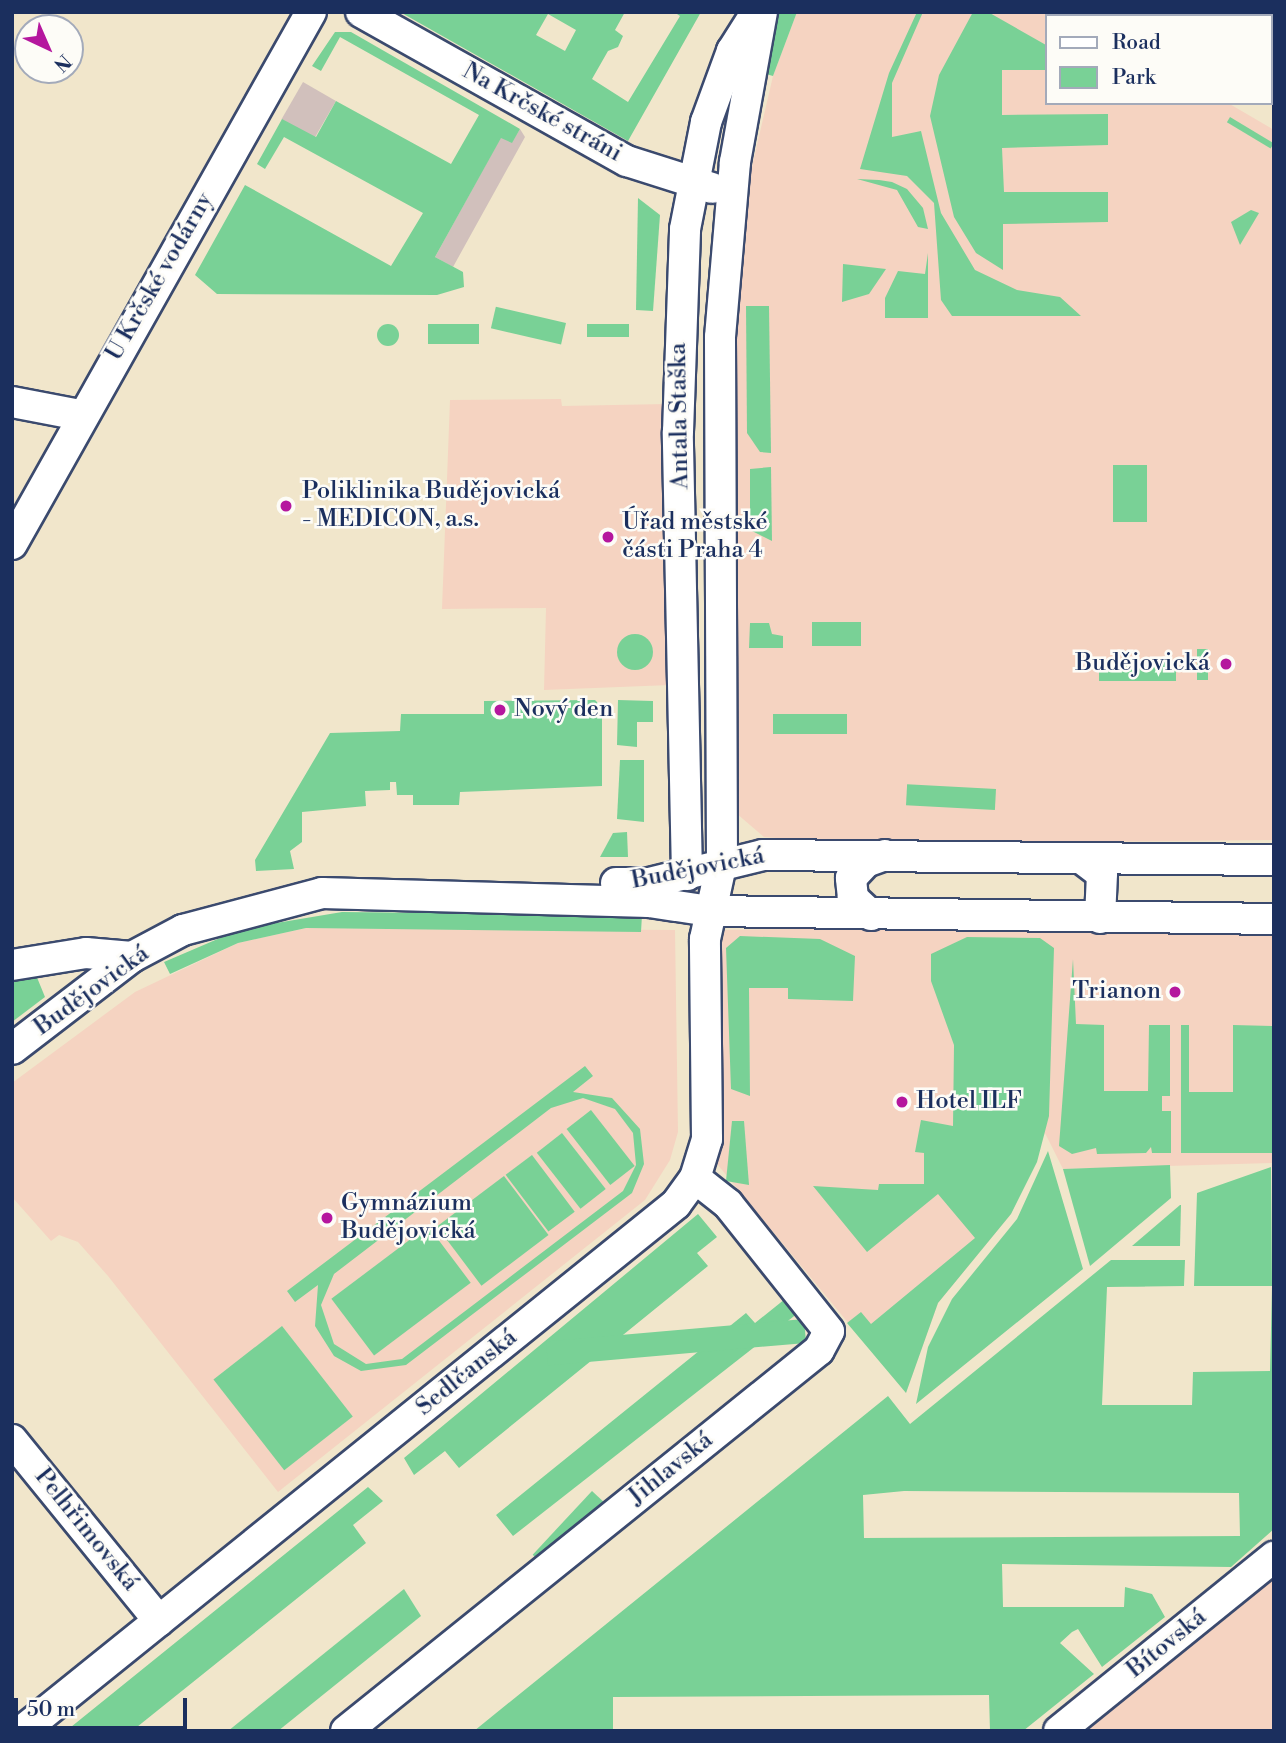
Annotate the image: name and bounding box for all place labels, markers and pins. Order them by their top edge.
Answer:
place label: Poliklinika Budějovická - MEDICON, a.s. [302,478,560,534]
marker: Poliklinika Budějovická - MEDICON, a.s. [276,496,296,516]
place label: Úřad městské části Praha 4 [622,509,768,565]
marker: Úřad městské části Praha 4 [600,529,616,545]
place label: Budějovická [1075,650,1210,678]
marker: Budějovická [1216,654,1236,674]
place label: Nový den [514,696,613,724]
marker: Nový den [492,702,508,718]
place label: Trianon [1072,978,1161,1006]
marker: Trianon [1167,984,1183,1000]
place label: Hotel ILF [916,1088,1022,1116]
marker: Hotel ILF [894,1094,910,1110]
place label: Gymnázium Budějovická [341,1190,476,1246]
marker: Gymnázium Budějovická [319,1210,335,1226]

